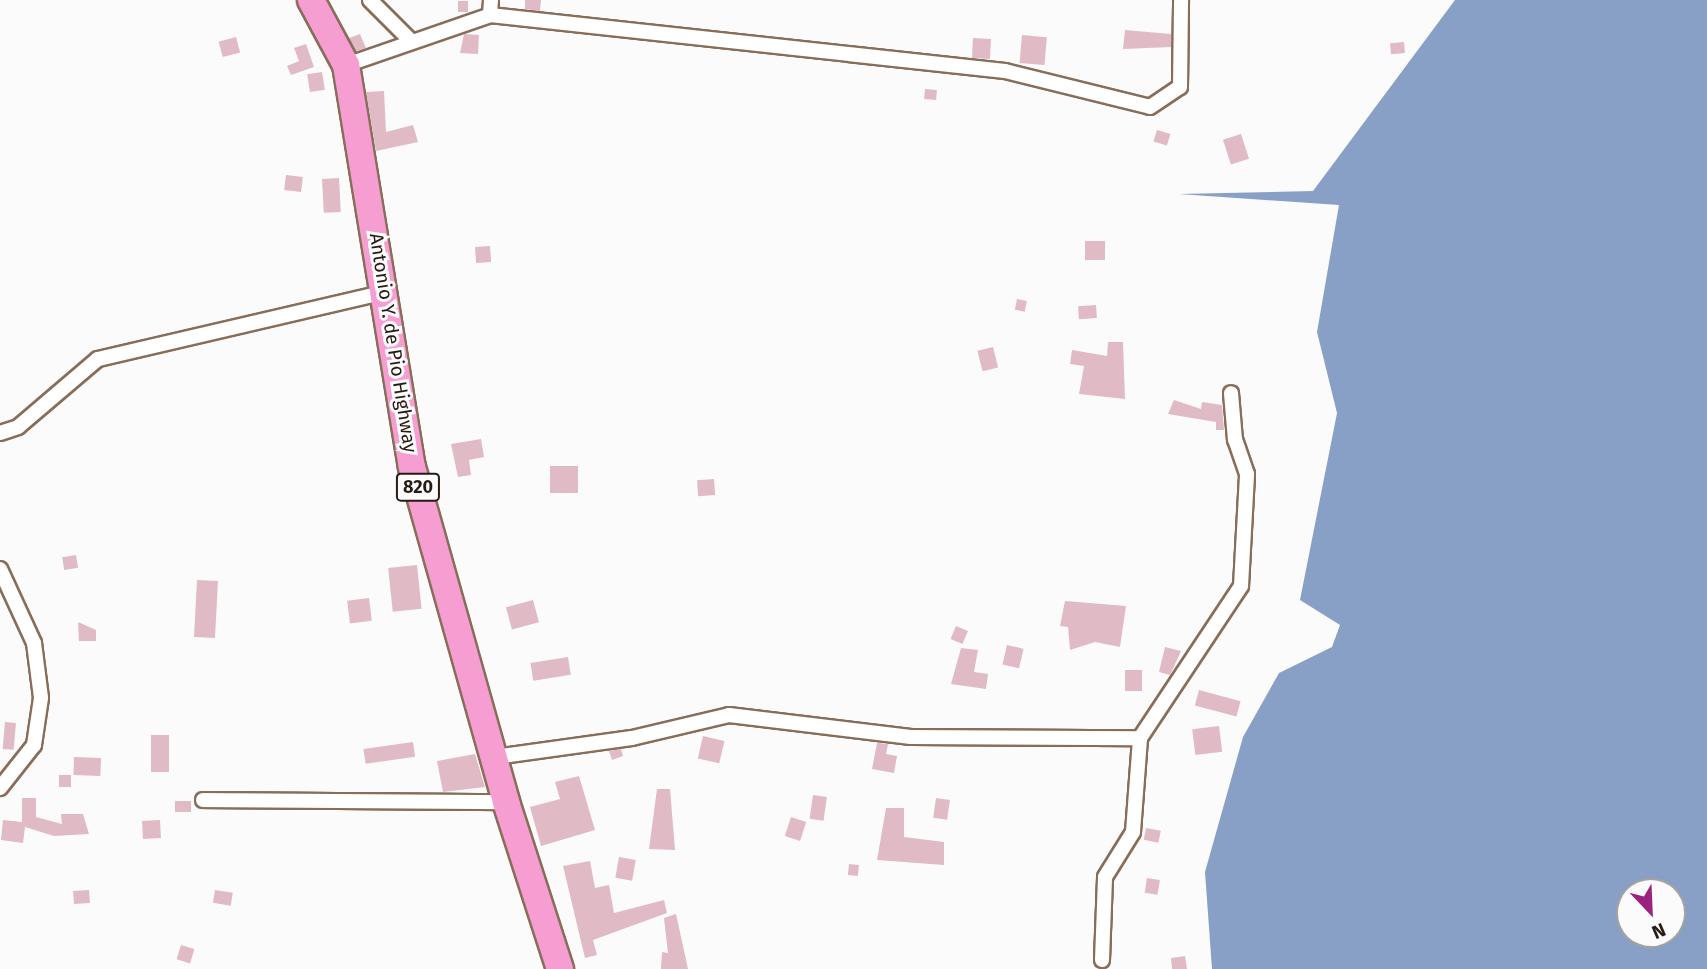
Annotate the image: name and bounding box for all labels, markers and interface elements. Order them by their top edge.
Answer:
street label: Antonio Y. de Pio Highway [364,232,422,454]
road number: 820 [395,472,441,502]
north arrow [1616,878,1686,948]
text: N [1648,918,1669,944]

